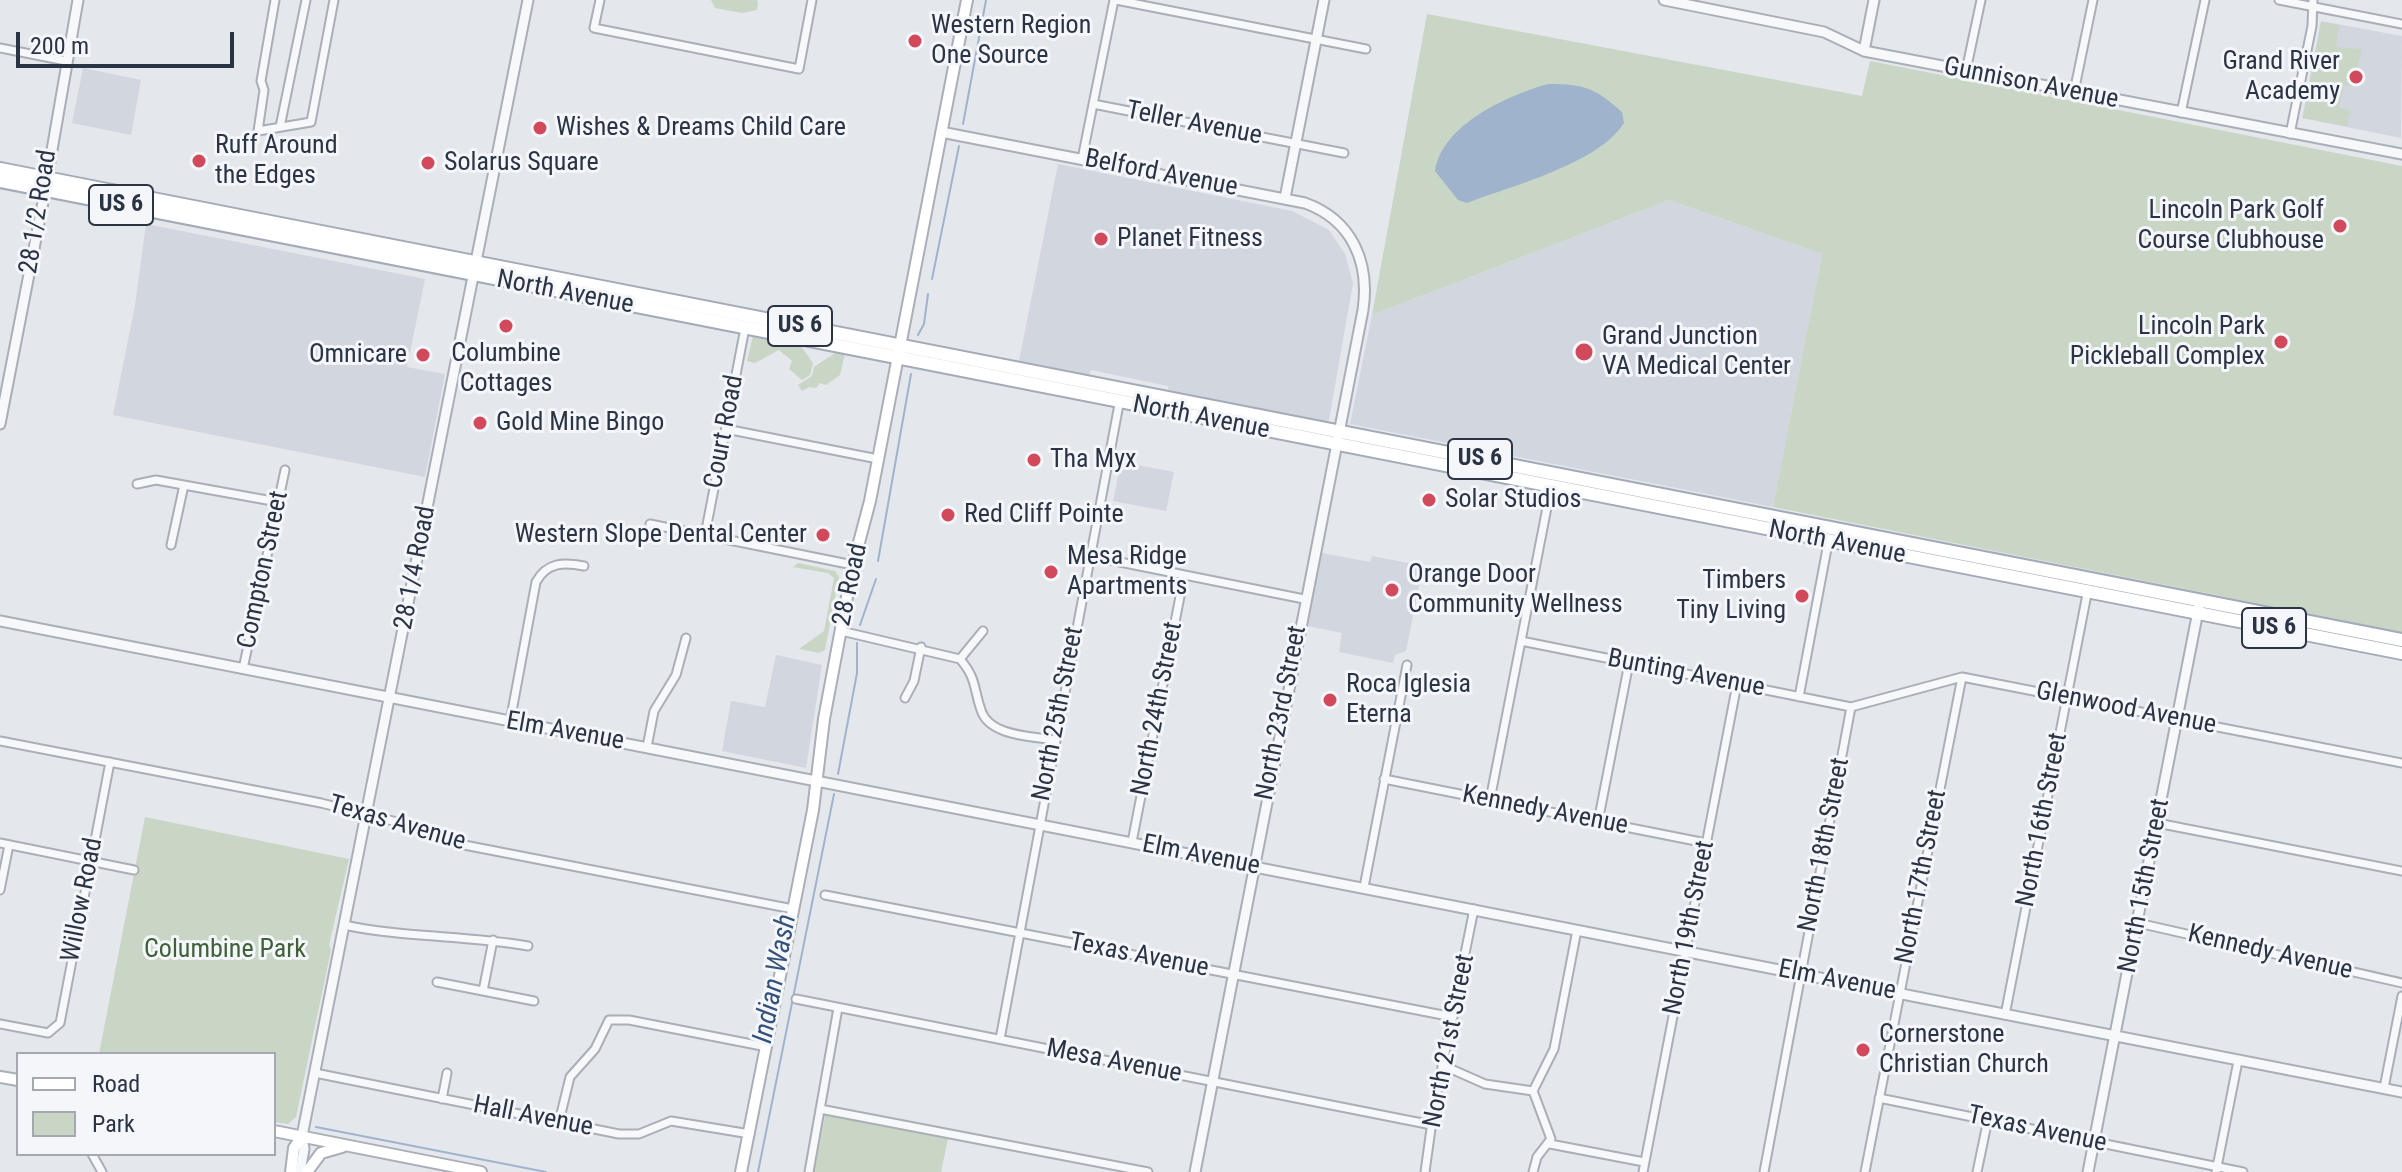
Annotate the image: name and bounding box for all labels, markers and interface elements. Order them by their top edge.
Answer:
place label: Western Region One Source [931,10,1091,72]
scale bar [20,16,238,66]
text: 200 m [30,32,89,60]
marker: Western Region One Source [906,32,924,50]
place label: Grand River Academy [2222,46,2340,108]
street label: Gunnison Avenue [1941,52,2121,116]
marker: Grand River Academy [2347,68,2365,86]
street label: Teller Avenue [1124,96,1264,152]
place label: Wishes & Dreams Child Care [556,112,846,144]
marker: Wishes & Dreams Child Care [531,119,549,137]
place label: Ruff Around the Edges [215,130,338,192]
street label: Belford Avenue [1082,144,1240,204]
place label: Solarus Square [444,147,599,179]
street label: 28 1/2 Road [14,148,64,276]
marker: Ruff Around the Edges [190,152,208,170]
marker: Solarus Square [419,154,437,172]
road number: US 6 [89,185,153,225]
place label: Lincoln Park Golf Course Clubhouse [2137,195,2324,256]
marker: Lincoln Park Golf Course Clubhouse [2331,217,2349,235]
place label: Planet Fitness [1117,223,1263,255]
marker: Planet Fitness [1092,230,1110,248]
street label: North Avenue [494,264,636,322]
road number: US 6 [768,306,832,346]
place label: Lincoln Park Pickleball Complex [2070,311,2265,372]
marker: Columbine Cottages [497,317,515,335]
place label: Grand Junction VA Medical Center [1602,321,1791,382]
marker: Lincoln Park Pickleball Complex [2272,333,2290,351]
place label: Columbine Cottages [451,338,561,400]
place label: Omnicare [309,339,407,371]
marker: Grand Junction VA Medical Center [1573,341,1595,363]
marker: Omnicare [414,346,432,364]
street label: Court Road [699,373,751,491]
street label: North Avenue [1130,389,1272,447]
place label: Gold Mine Bingo [496,407,664,439]
marker: Gold Mine Bingo [471,414,489,432]
road number: US 6 [1448,439,1512,479]
place label: Tha Myx [1050,444,1136,476]
marker: Tha Myx [1025,451,1043,469]
place label: Solar Studios [1445,484,1581,516]
street label: Compton Street [232,488,296,652]
marker: Solar Studios [1420,491,1438,509]
place label: Red Cliff Pointe [964,499,1124,531]
street label: 28 1/4 Road [389,504,443,632]
marker: Red Cliff Pointe [939,506,957,524]
street label: North Avenue [1766,514,1908,572]
place label: Western Slope Dental Center [515,519,807,551]
marker: Western Slope Dental Center [814,526,832,544]
street label: 28 Road [827,541,875,629]
place label: Mesa Ridge Apartments [1067,541,1187,602]
place label: Orange Door Community Wellness [1408,559,1623,620]
marker: Mesa Ridge Apartments [1042,563,1060,581]
place label: Timbers Tiny Living [1676,565,1786,626]
marker: Orange Door Community Wellness [1383,581,1401,599]
marker: Timbers Tiny Living [1793,587,1811,605]
road number: US 6 [2242,608,2306,648]
street label: North 24th Street [1126,619,1190,799]
street label: North 23rd Street [1250,623,1314,803]
street label: North 25th Street [1027,624,1091,804]
street label: Bunting Avenue [1605,643,1767,705]
place label: Roca Iglesia Eterna [1346,669,1471,730]
street label: Glenwood Avenue [2033,676,2219,742]
marker: Roca Iglesia Eterna [1321,691,1339,709]
street label: Elm Avenue [504,706,626,758]
street label: North 16th Street [2011,730,2075,910]
street label: North 18th Street [1793,755,1857,935]
street label: Kennedy Avenue [1460,780,1630,842]
street label: North 17th Street [1890,787,1954,967]
street label: Texas Avenue [325,790,469,858]
street label: North 15th Street [2113,796,2177,976]
street label: Elm Avenue [1139,829,1263,883]
street label: Willow Road [56,835,110,965]
street label: North 19th Street [1658,838,1722,1018]
water label: Indian Wash [747,912,805,1046]
street label: Kennedy Avenue [2185,919,2355,987]
street label: Texas Avenue [1067,927,1211,985]
park label: Columbine Park [144,934,306,966]
street label: North 21st Street [1418,952,1482,1130]
street label: Elm Avenue [1775,954,1899,1008]
place label: Cornerstone Christian Church [1879,1019,2049,1080]
street label: Mesa Avenue [1044,1034,1184,1090]
marker: Cornerstone Christian Church [1854,1041,1872,1059]
legend [16,1052,276,1156]
text: Road [92,1070,140,1098]
street label: Hall Avenue [470,1090,596,1144]
street label: Texas Avenue [1965,1100,2109,1160]
text: Park [92,1110,135,1138]

